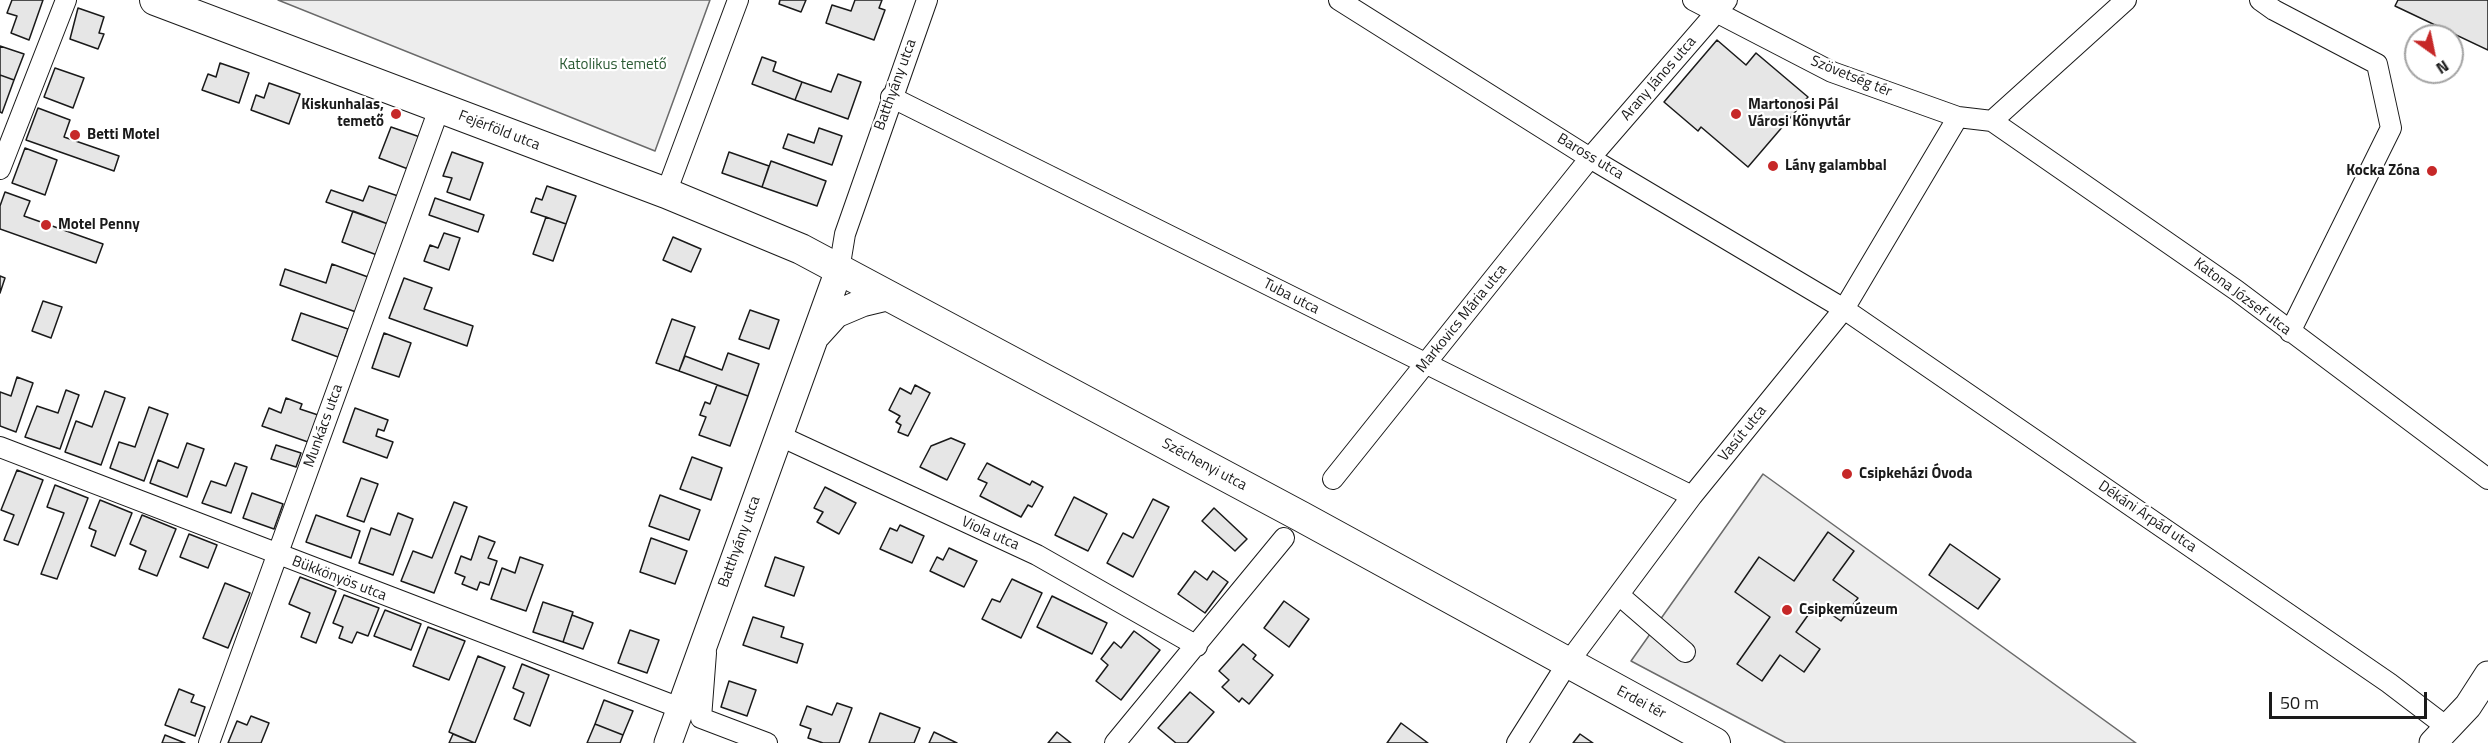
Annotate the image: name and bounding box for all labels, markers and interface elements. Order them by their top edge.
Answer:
north arrow [2404,24,2464,84]
street label: Arany János utca [1618,33,1700,125]
street label: Batthyány utca [871,37,921,133]
street label: Szövetség tér [1808,53,1894,101]
text: N [2432,54,2454,81]
park label: Katolikus temető [559,56,667,74]
place label: Kiskunhalas, temető [301,96,384,131]
place label: Martonosi Pál Városi Könyvtár [1748,96,1851,131]
marker: Kiskunhalas, temető [389,107,403,121]
street label: Fejérföld utca [456,107,542,155]
marker: Martonosi Pál Városi Könyvtár [1729,107,1743,121]
place label: Betti Motel [87,126,160,144]
marker: Betti Motel [68,128,82,142]
street label: Baross utca [1554,130,1626,184]
place label: Lány galambbal [1785,157,1887,175]
marker: Lány galambbal [1766,159,1780,173]
place label: Kocka Zóna [2346,162,2420,180]
marker: Kocka Zóna [2425,164,2439,178]
place label: Motel Penny [58,216,140,234]
marker: Motel Penny [39,218,53,232]
street label: Katona József utca [2190,255,2294,339]
street label: Markovics Mária utca [1413,261,1511,377]
street label: Tuba utca [1260,275,1322,319]
street label: Munkács utca [301,382,347,470]
street label: Vasút utca [1715,402,1771,466]
street label: Széchenyi utca [1158,435,1250,495]
place label: Csipkeházi Óvoda [1859,465,1972,483]
marker: Csipkeházi Óvoda [1840,467,1854,481]
street label: Dékáni Árpád utca [2094,477,2200,557]
street label: Batthyány utca [715,494,765,590]
street label: Viola utca [958,513,1022,555]
street label: Bükkönyös utca [289,553,389,605]
place label: Csipkemúzeum [1799,601,1898,619]
marker: Csipkemúzeum [1780,603,1794,617]
scale bar [2272,680,2430,718]
street label: Erdei tér [1613,683,1669,723]
text: 50 m [2280,689,2319,716]

